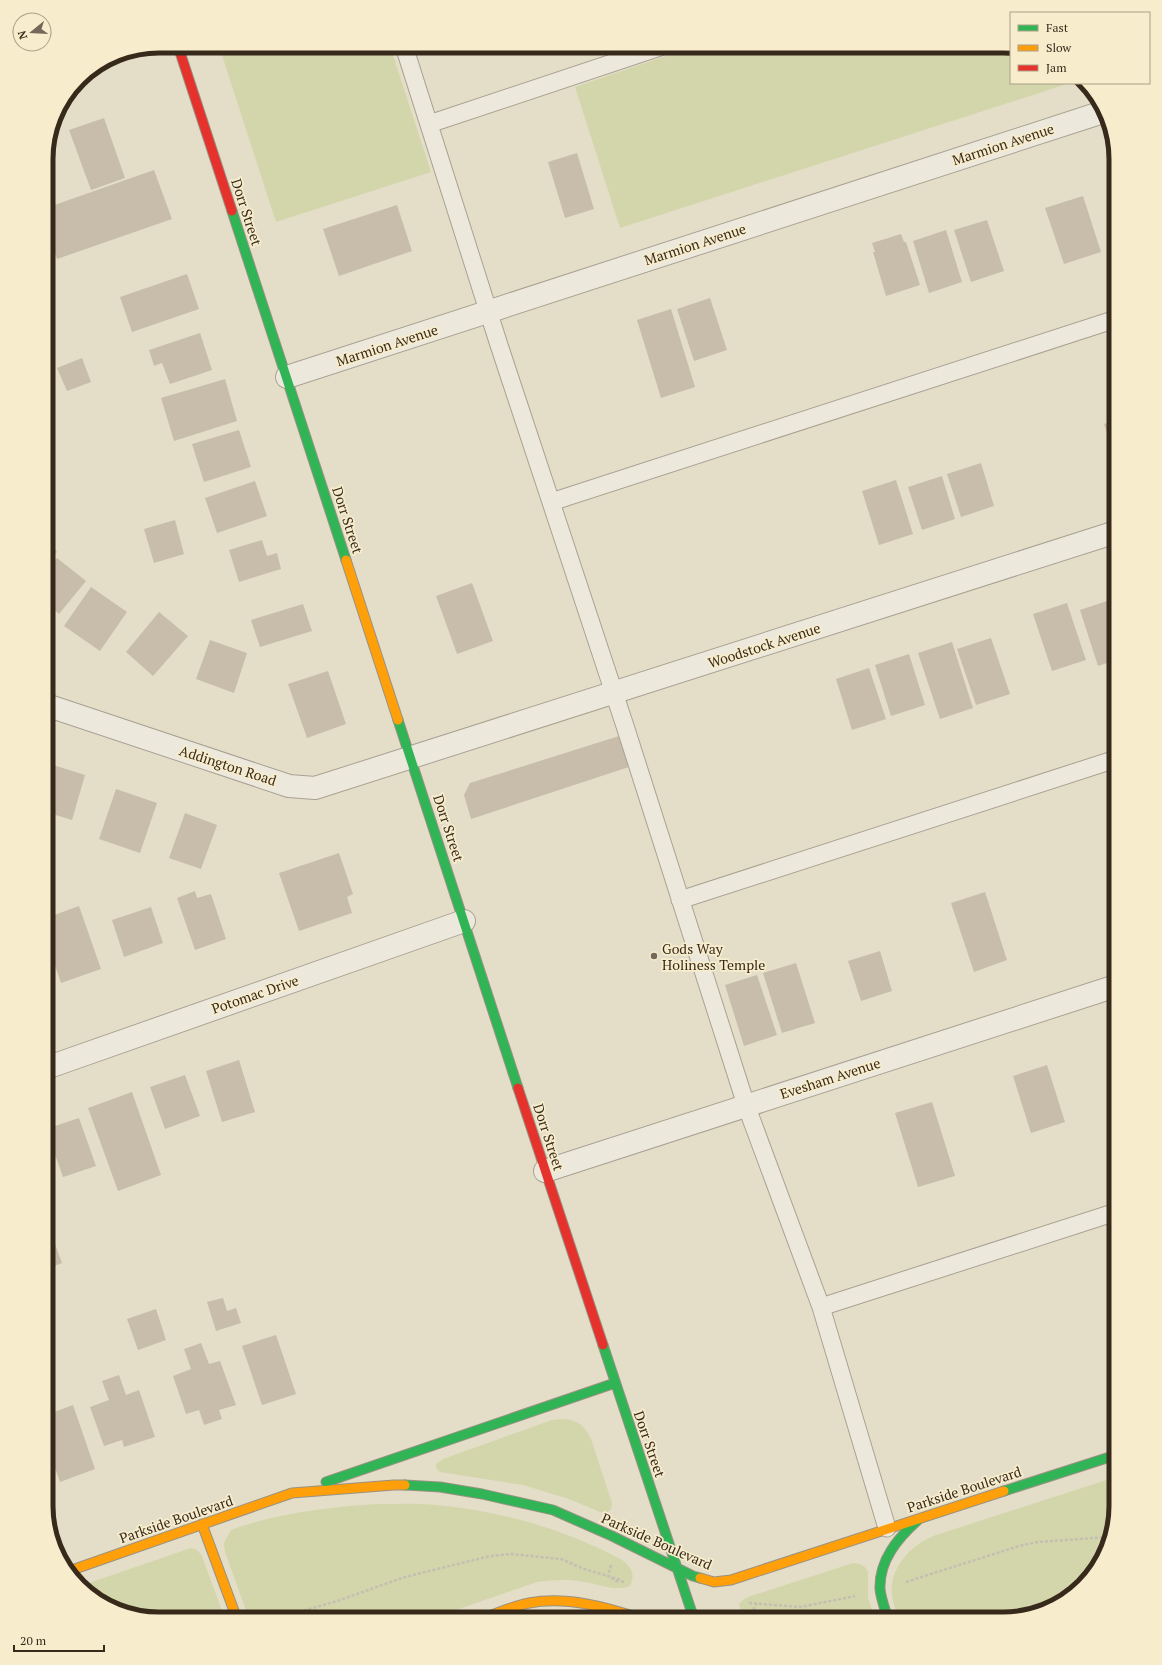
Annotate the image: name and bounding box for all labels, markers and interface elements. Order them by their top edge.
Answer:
north arrow [12,12,52,52]
legend [1010,12,1150,84]
text: Fast [1046,20,1069,35]
text: N [14,28,30,41]
text: Slow [1046,40,1072,55]
text: Jam [1046,60,1067,75]
street label: Marmion Avenue [950,119,1056,169]
street label: Dorr Street [227,176,267,249]
street label: Marmion Avenue [642,219,748,269]
street label: Marmion Avenue [334,320,440,370]
street label: Dorr Street [328,484,368,557]
street label: Woodstock Avenue [705,618,823,672]
street label: Addington Road [177,740,279,790]
street label: Dorr Street [429,792,469,865]
place label: Gods Way Holiness Temple [662,939,765,974]
marker: Gods Way Holiness Temple [649,951,659,961]
street label: Potomac Drive [209,970,301,1018]
street label: Evesham Avenue [777,1053,883,1103]
street label: Dorr Street [529,1101,569,1174]
street label: Dorr Street [630,1408,671,1481]
street label: Parkside Boulevard [904,1461,1024,1516]
street label: Parkside Boulevard [117,1491,236,1547]
street label: Parkside Boulevard [599,1508,716,1574]
scale bar [14,1627,104,1653]
text: 20 m [20,1633,47,1648]

